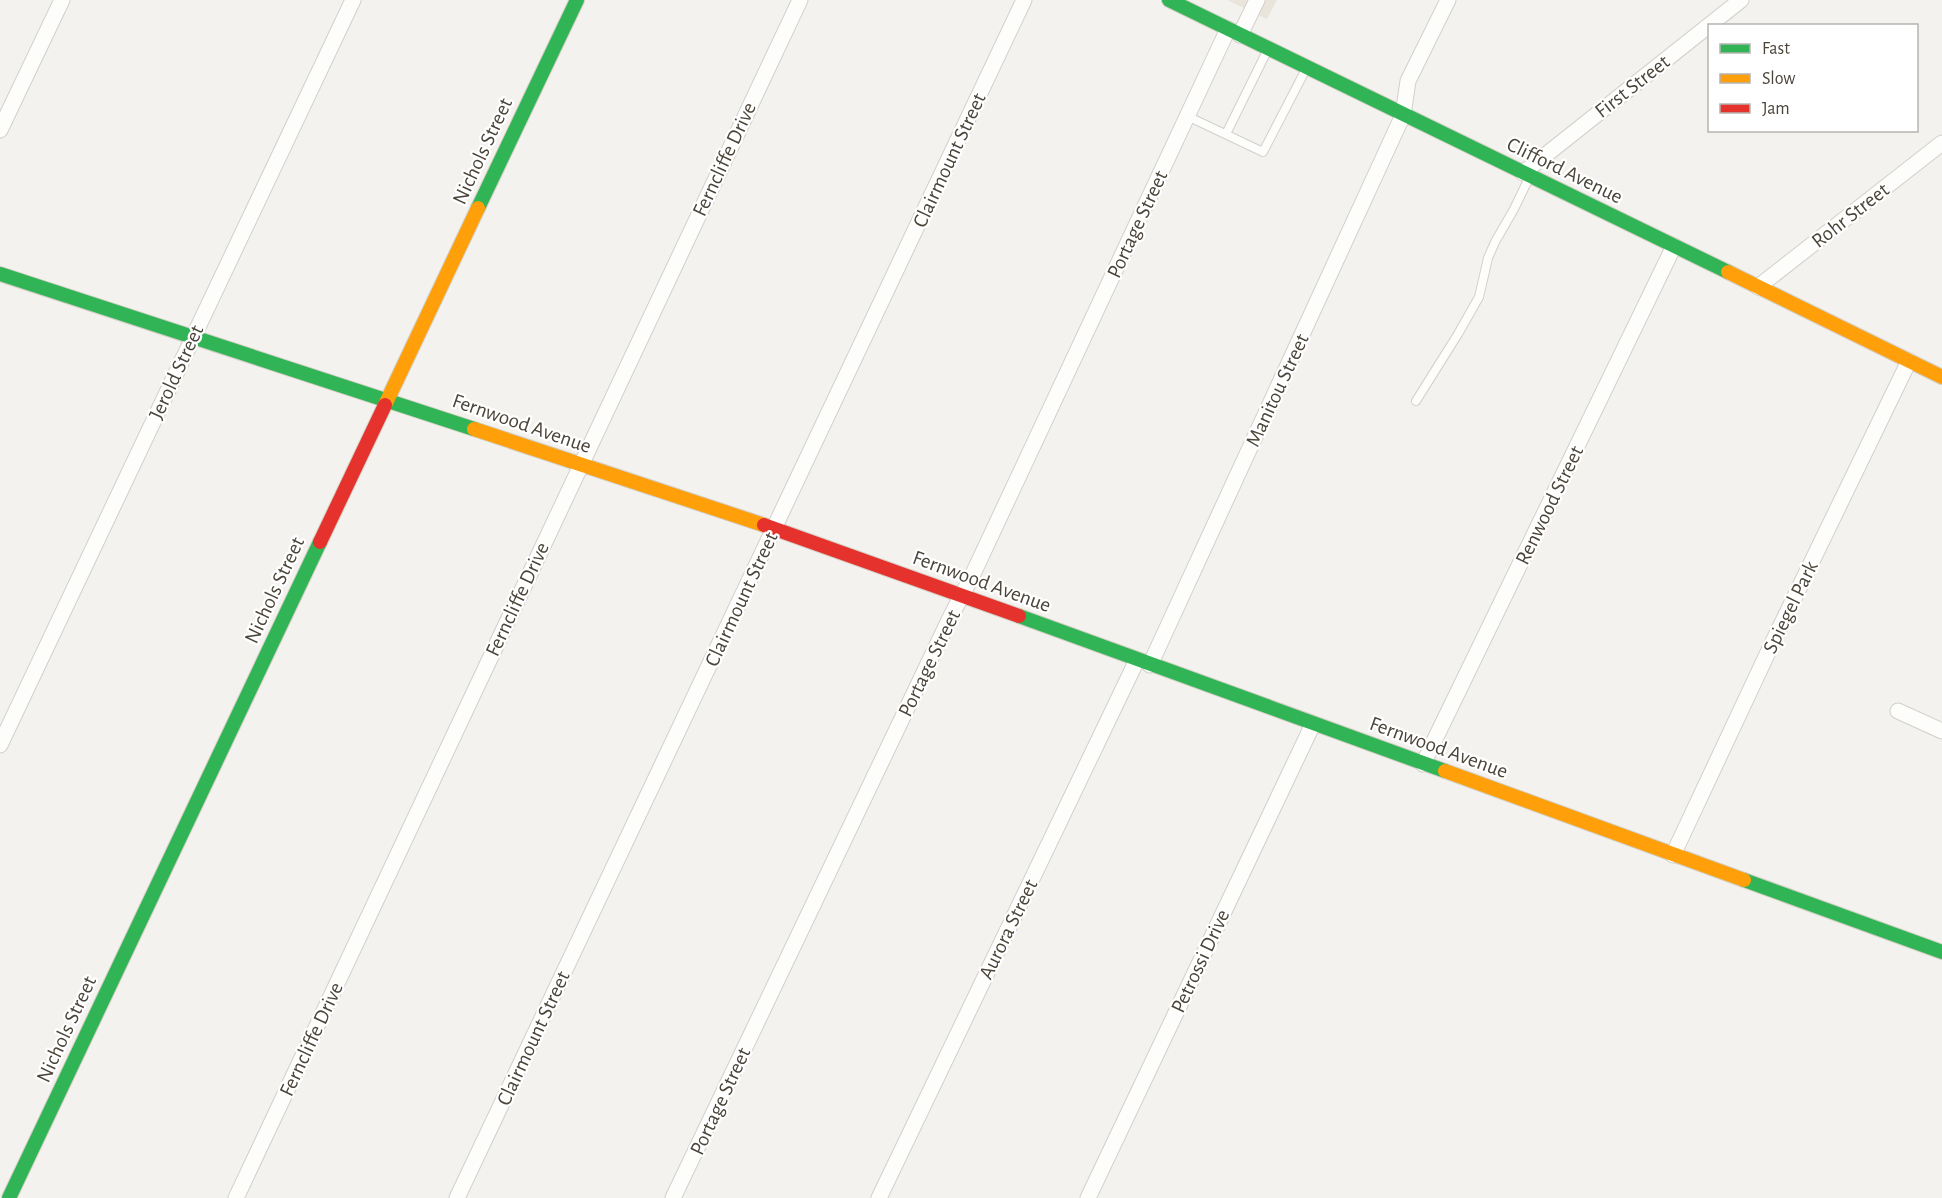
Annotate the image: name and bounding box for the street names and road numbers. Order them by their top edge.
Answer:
street label: First Street [1591,51,1674,122]
street label: Clairmount Street [909,89,990,231]
street label: Nichols Street [449,95,516,208]
street label: Ferncliffe Drive [689,99,760,219]
street label: Clifford Avenue [1504,133,1626,207]
street label: Portage Street [1103,167,1172,281]
street label: Rohr Street [1808,179,1893,252]
street label: Jerold Street [145,321,208,423]
street label: Manitou Street [1242,330,1313,450]
street label: Fernwood Avenue [450,390,594,457]
street label: Renwood Street [1512,442,1587,568]
street label: Clairmount Street [701,528,782,670]
street label: Nichols Street [241,534,308,647]
street label: Ferncliffe Drive [482,539,553,659]
street label: Fernwood Avenue [910,547,1054,616]
street label: Spiegel Park [1759,557,1822,657]
street label: Portage Street [895,606,964,720]
street label: Fernwood Avenue [1367,713,1511,782]
street label: Aurora Street [975,876,1042,982]
street label: Petrossi Drive [1167,906,1233,1016]
street label: Clairmount Street [493,967,574,1109]
street label: Nichols Street [33,973,100,1086]
street label: Ferncliffe Drive [276,979,347,1099]
street label: Portage Street [686,1044,755,1158]

